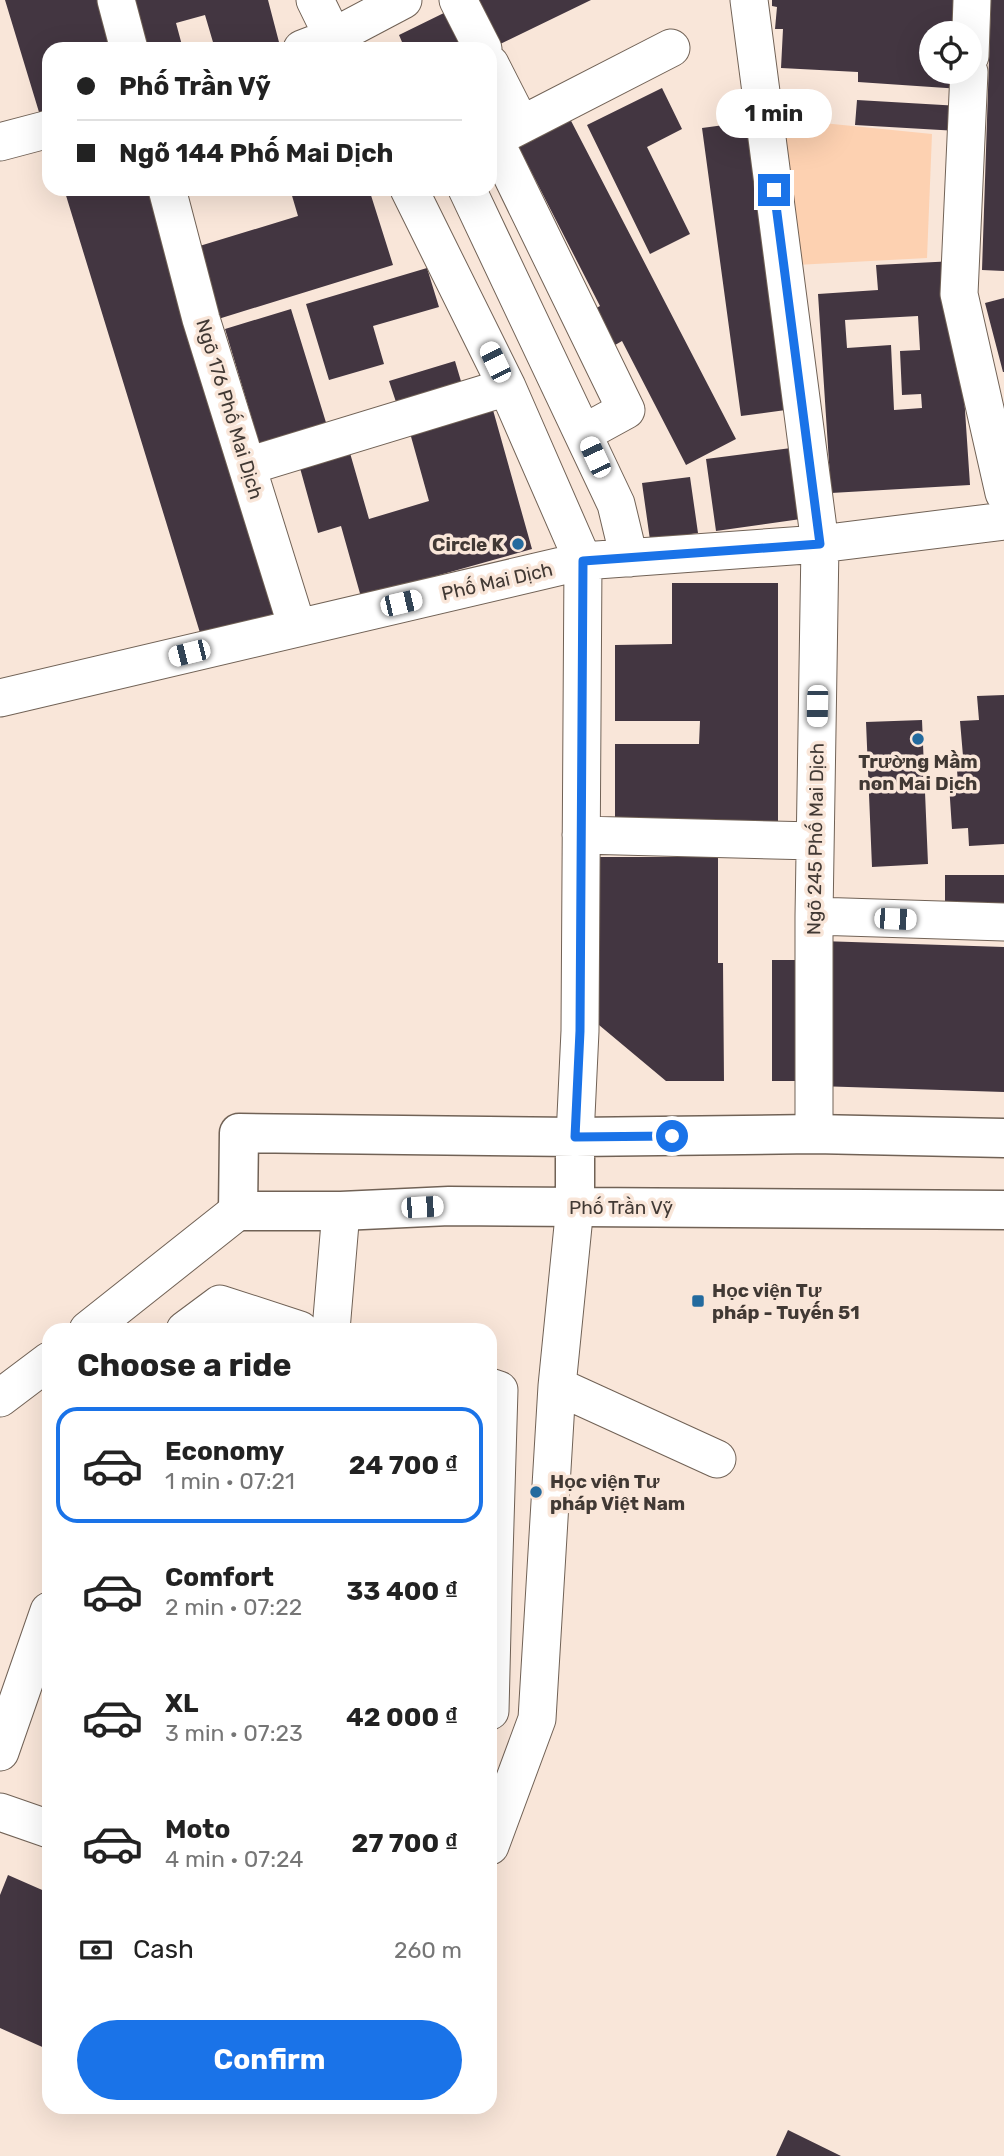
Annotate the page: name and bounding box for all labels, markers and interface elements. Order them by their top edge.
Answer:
map controls [919,21,982,84]
button: locate [919,21,982,84]
text: Phố Trần Vỹ [119,71,271,102]
callout: 1 min [716,88,832,138]
text: 1 min [745,99,803,127]
text: Ngõ 144 Phố Mai Dịch [119,138,393,169]
route end [758,174,790,206]
street label: Ngõ 176 Phố Mai Dịch [191,316,268,502]
car [477,339,514,385]
car [577,434,614,480]
place label: Circle K [432,533,504,556]
marker: Circle K [510,536,526,552]
street label: Phố Mai Dịch [439,557,555,605]
car [379,588,424,618]
car [167,638,212,668]
car [807,685,828,727]
marker: Trường Mầm non Mai Dịch [910,731,926,747]
street label: Ngõ 245 Phố Mai Dịch [802,743,829,935]
place label: Trường Mầm non Mai Dịch [858,750,978,795]
car [874,908,917,930]
route start [656,1120,688,1152]
car [401,1195,444,1219]
street label: Phố Trần Vỹ [569,1196,673,1219]
place label: Học viện Tư pháp - Tuyến 51 [712,1279,860,1324]
marker: Học viện Tư pháp - Tuyến 51 [690,1293,706,1309]
text: Choose a ride [77,1346,291,1384]
icon: car [81,1434,144,1497]
text: Economy [165,1436,284,1467]
text: 24 700 ₫ [349,1450,458,1481]
text: 1 min · 07:21 [165,1467,295,1495]
place label: Học viện Tư pháp Việt Nam [550,1470,685,1515]
marker: Học viện Tư pháp Việt Nam [528,1484,544,1500]
icon: car [81,1560,144,1623]
text: Comfort [165,1562,274,1593]
text: 33 400 ₫ [346,1576,458,1607]
text: 2 min · 07:22 [165,1593,302,1621]
icon: car [81,1686,144,1749]
text: XL [165,1688,198,1719]
text: 42 000 ₫ [346,1702,458,1733]
text: 3 min · 07:23 [165,1719,303,1747]
icon: car [81,1812,144,1875]
text: Moto [165,1814,230,1845]
text: 27 700 ₫ [352,1828,458,1859]
text: 4 min · 07:24 [165,1845,304,1873]
icon: cash [77,1931,115,1969]
text: Cash [133,1934,194,1965]
text: 260 m [394,1936,462,1964]
button: Confirm [77,2020,462,2100]

